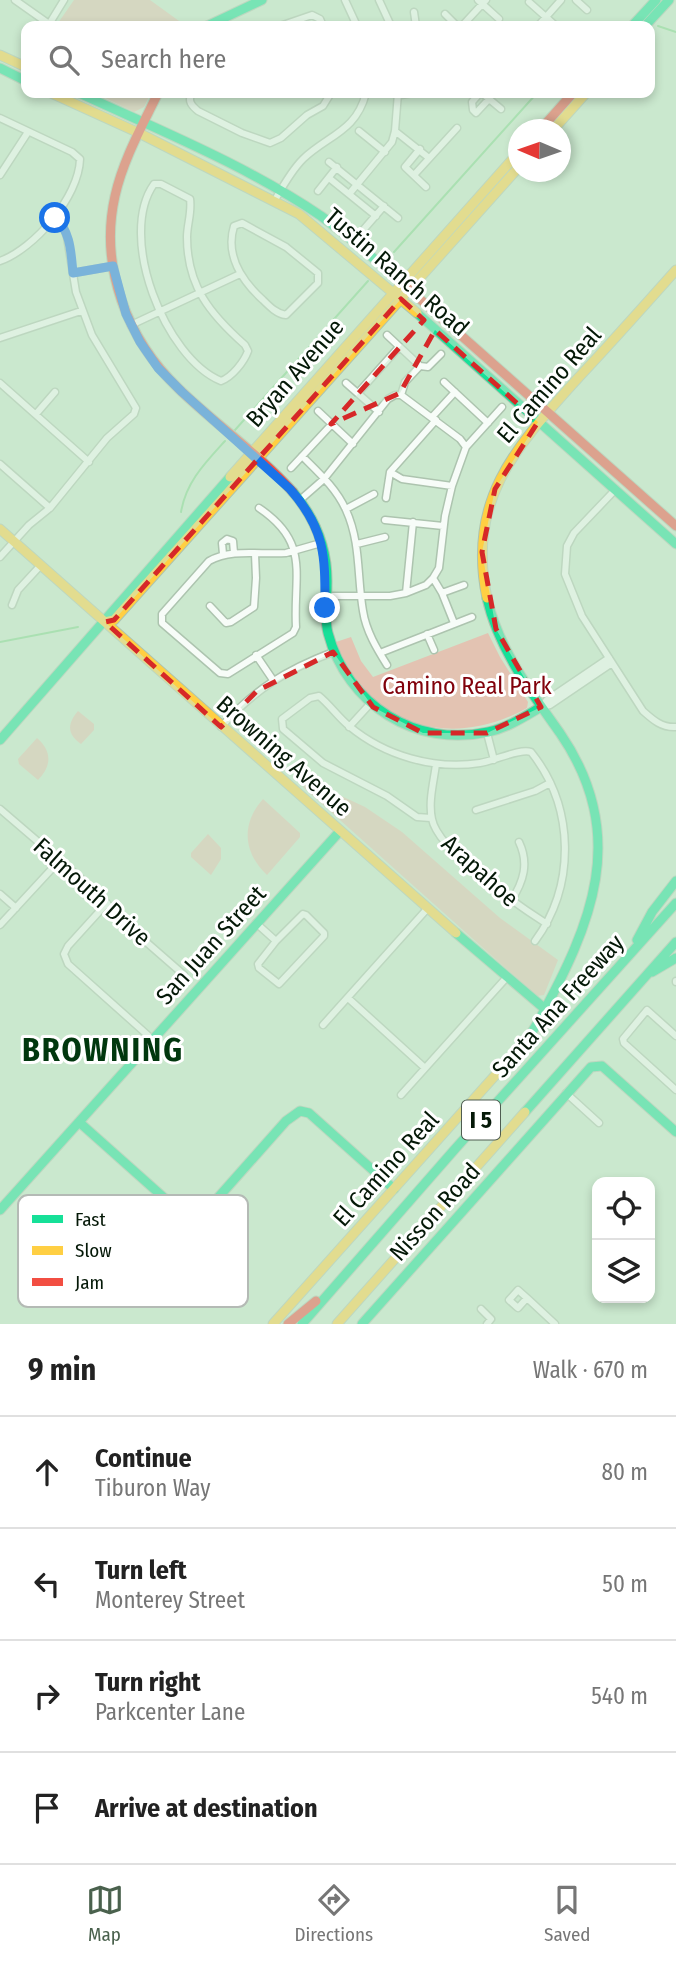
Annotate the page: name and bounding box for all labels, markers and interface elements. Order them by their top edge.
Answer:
search box [21,21,655,98]
icon: search [45,41,83,79]
text: Search here [101,44,226,75]
north arrow [508,119,571,182]
route start [39,202,70,233]
street label: Tustin Ranch Road [320,202,474,342]
street label: Bryan Avenue [240,313,350,433]
street label: El Camino Real [491,321,607,449]
route end [309,592,340,623]
park label: Camino Real Park [382,672,553,700]
street label: Browning Avenue [211,690,357,822]
street label: Arapahoe [436,829,524,913]
street label: Falmouth Drive [28,832,156,952]
street label: San Juan Street [150,880,272,1010]
street label: Santa Ana Freeway [486,929,630,1083]
district label: BROWNING [22,1031,184,1069]
road number: I 5 [462,1100,500,1140]
street label: El Camino Real [327,1106,445,1232]
street label: Nisson Road [384,1157,486,1267]
map controls [592,1177,655,1303]
button: locate [592,1177,655,1240]
legend [18,1195,248,1307]
text: Fast [75,1208,106,1231]
text: Slow [75,1239,112,1262]
button: layers [592,1240,655,1303]
text: Jam [75,1271,104,1294]
text: 9 min [28,1352,96,1388]
text: Walk · 670 m [533,1356,648,1384]
text: Continue [95,1443,192,1474]
icon: ahead [28,1453,66,1491]
text: 80 m [601,1458,648,1486]
text: Tiburon Way [95,1474,210,1502]
text: Turn left [95,1555,187,1586]
icon: left [28,1565,66,1603]
text: 50 m [602,1570,648,1598]
text: Monterey Street [95,1586,245,1614]
text: Turn right [95,1667,201,1698]
icon: right [28,1677,66,1715]
text: 540 m [591,1682,648,1710]
text: Parkcenter Lane [95,1698,245,1726]
icon: arrive [28,1789,66,1827]
text: Arrive at destination [95,1793,318,1824]
tab: Map [86,1881,124,1946]
tab: Directions [295,1881,373,1946]
tab: Saved [544,1881,590,1946]

